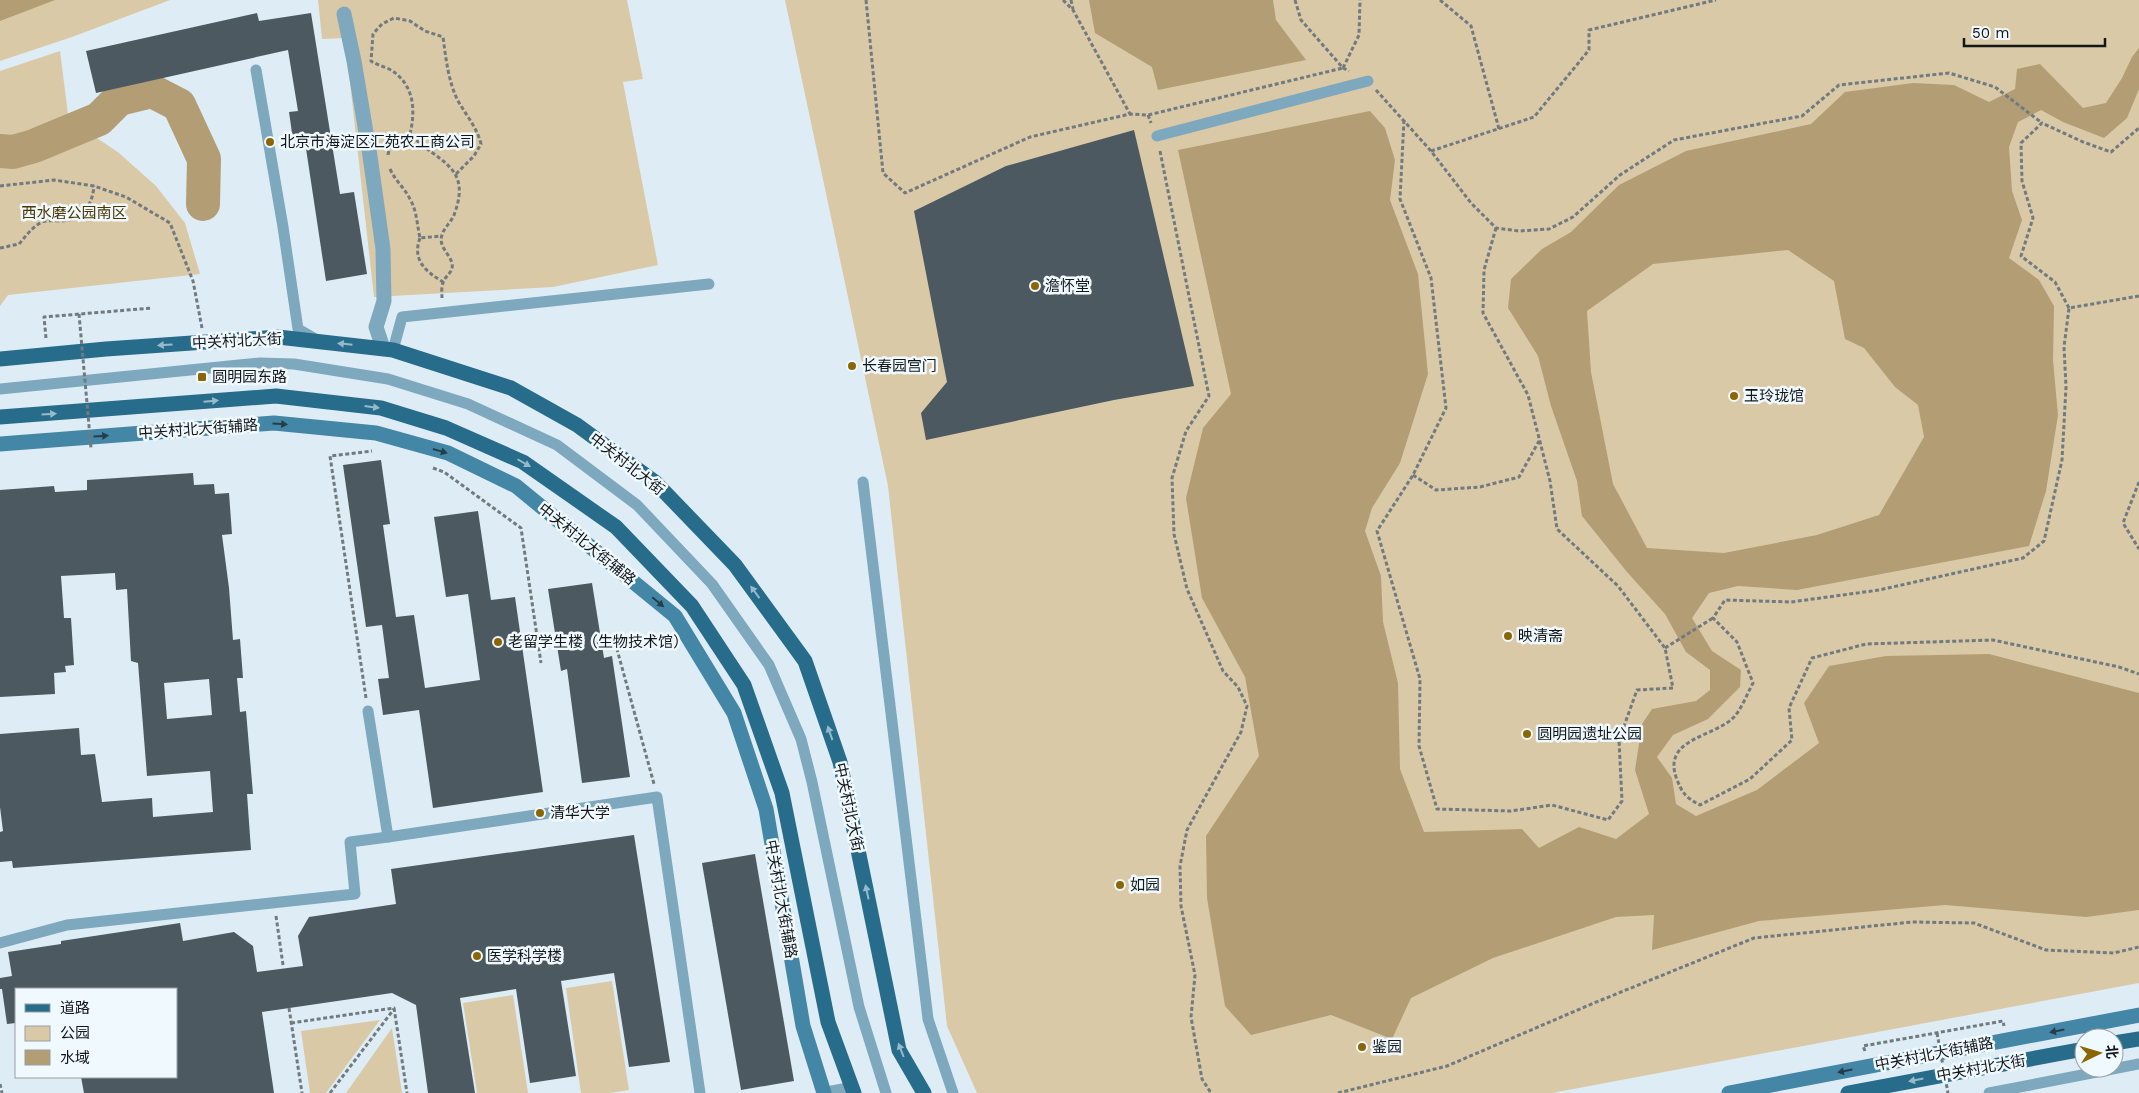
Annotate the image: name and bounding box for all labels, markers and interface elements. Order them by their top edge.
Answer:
scale bar [1964,15,2105,47]
text: 50 m [1972,24,2009,42]
place label: 北京市海淀区汇苑农工商公司 [280,133,475,151]
marker: 北京市海淀区汇苑农工商公司 [264,136,276,148]
park label: 西水磨公园南区 [21,204,127,222]
place label: 澹怀堂 [1045,277,1090,295]
marker: 澹怀堂 [1029,280,1041,292]
street label: 中关村北大街 [192,330,282,352]
one-way arrow [336,340,352,348]
one-way arrow [157,341,173,349]
place label: 长春园宫门 [862,357,937,375]
marker: 长春园宫门 [846,360,858,372]
place label: 圆明园东路 [212,368,287,386]
marker: 圆明园东路 [196,371,208,383]
place label: 玉玲珑馆 [1744,387,1804,405]
marker: 玉玲珑馆 [1728,390,1740,402]
one-way arrow [203,397,219,405]
one-way arrow [365,403,381,411]
one-way arrow [41,409,57,417]
street label: 中关村北大街辅路 [138,416,258,442]
one-way arrow [273,420,289,428]
street label: 中关村北大街 [586,429,668,499]
one-way arrow [93,432,109,440]
one-way arrow [433,447,448,455]
one-way arrow [518,459,531,468]
street label: 中关村北大街辅路 [535,499,639,589]
one-way arrow [750,585,760,599]
one-way arrow [652,597,665,608]
place label: 映清斋 [1518,627,1563,645]
marker: 映清斋 [1502,630,1514,642]
place label: 老留学生楼（生物技术馆） [508,633,688,651]
marker: 老留学生楼（生物技术馆） [492,636,504,648]
place label: 圆明园遗址公园 [1537,725,1642,743]
one-way arrow [826,726,834,741]
marker: 圆明园遗址公园 [1521,728,1533,740]
street label: 中关村北大街 [831,761,867,853]
place label: 清华大学 [550,804,610,822]
marker: 清华大学 [534,807,546,819]
street label: 中关村北大街辅路 [762,838,800,960]
place label: 如园 [1130,876,1160,894]
marker: 如园 [1114,879,1126,891]
one-way arrow [863,884,871,899]
place label: 医学科学楼 [487,947,562,965]
marker: 医学科学楼 [471,950,483,962]
legend [15,988,178,1078]
text: 道路 [60,999,90,1017]
text: 公园 [60,1024,90,1042]
one-way arrow [2048,1027,2064,1035]
north arrow [2074,1028,2124,1078]
street label: 中关村北大街辅路 [1873,1034,1995,1074]
place label: 鉴园 [1372,1038,1402,1056]
marker: 鉴园 [1356,1041,1368,1053]
one-way arrow [897,1042,905,1057]
text: 北 [2103,1044,2121,1060]
text: 水域 [60,1049,90,1067]
street label: 中关村北大街 [1935,1051,2027,1085]
one-way arrow [1838,1067,1853,1075]
one-way arrow [1908,1076,1923,1084]

